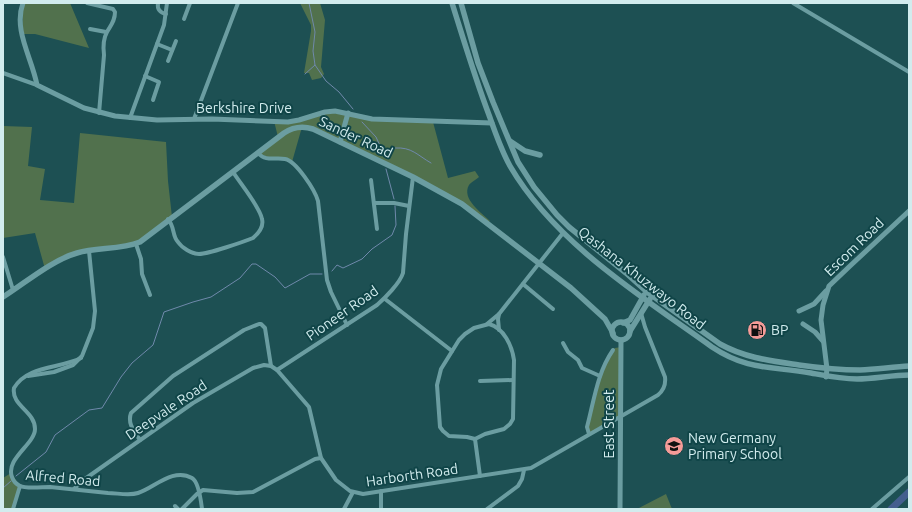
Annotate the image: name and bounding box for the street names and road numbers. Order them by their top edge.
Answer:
street label: Berkshire Drive [196,100,292,116]
street label: Sander Road [317,113,395,161]
street label: Escom Road [821,215,887,279]
street label: Qashana Khuzwayo Road [575,223,709,333]
street label: Pioneer Road [303,282,381,344]
street label: Deepvale Road [122,377,210,443]
street label: East Street [601,389,617,458]
street label: Harborth Road [365,461,459,489]
street label: Alfred Road [25,467,101,489]

